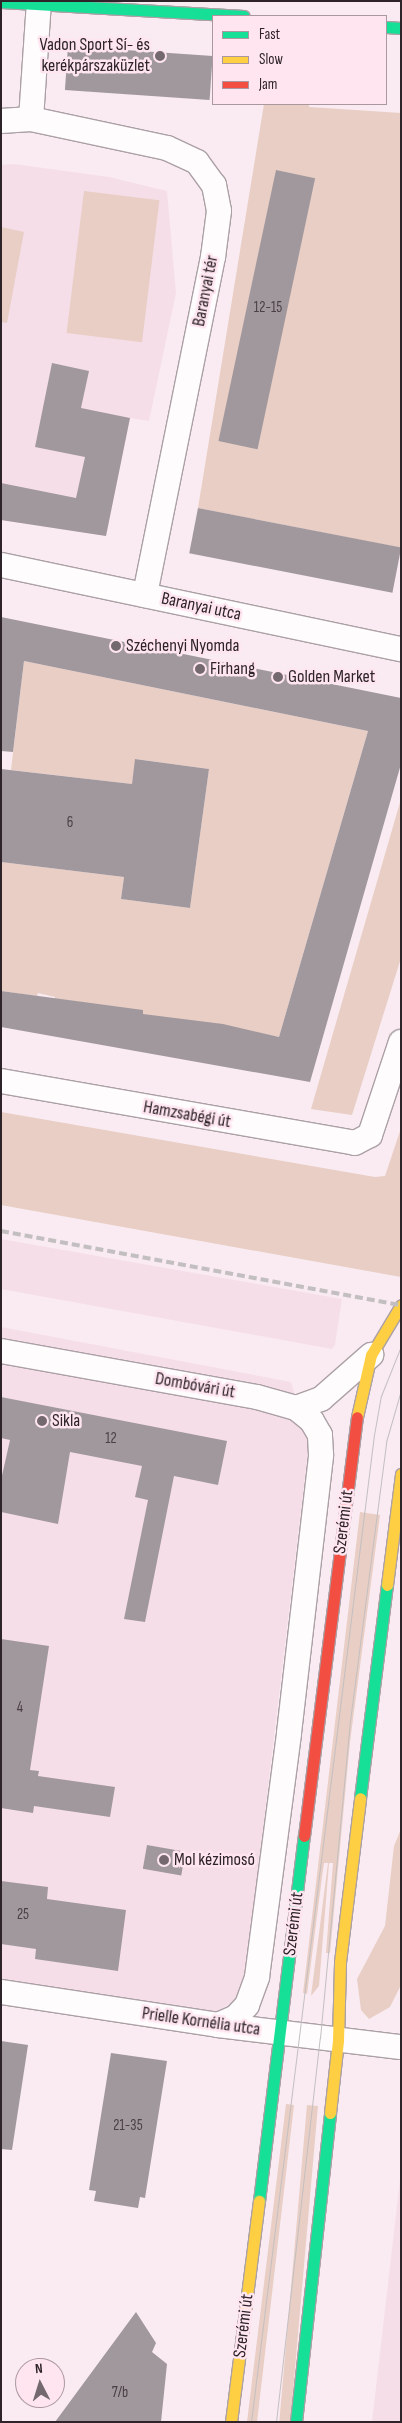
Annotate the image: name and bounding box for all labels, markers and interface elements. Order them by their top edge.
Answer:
legend [212,15,387,105]
text: Fast [259,25,280,44]
place label: Vadon Sport Sí- és kerékpárszaküzlet [39,35,150,78]
marker: Vadon Sport Sí- és kerékpárszaküzlet [154,50,166,62]
text: Slow [259,50,283,69]
text: Jam [259,75,277,94]
street label: Baranyai tér [189,254,223,328]
house number: 12-15 [254,299,282,317]
street label: Baranyai utca [159,588,243,626]
place label: Széchenyi Nyomda [126,635,240,657]
marker: Széchenyi Nyomda [110,640,122,652]
place label: Firhang [210,658,255,680]
marker: Firhang [194,663,206,675]
place label: Golden Market [288,666,375,688]
marker: Golden Market [272,671,284,683]
house number: 6 [67,814,73,832]
street label: Hamzsabégi út [142,1097,232,1133]
street label: Dombóvári út [153,1368,237,1404]
place label: Sikla [52,1410,80,1432]
marker: Sikla [36,1415,48,1427]
house number: 12 [105,1430,117,1448]
street label: Szerémi út [329,1489,359,1555]
house number: 4 [17,1699,23,1717]
place label: Mol kézimosó [174,1849,255,1871]
marker: Mol kézimosó [158,1854,170,1866]
street label: Szerémi út [279,1891,309,1957]
house number: 25 [17,1906,29,1924]
street label: Prielle Kornélia utca [140,2003,262,2041]
house number: 21-35 [113,2117,143,2135]
street label: Szerémi út [229,2293,259,2359]
north arrow [15,2358,65,2408]
text: N [34,2360,43,2377]
house number: 7/b [112,2384,128,2402]

